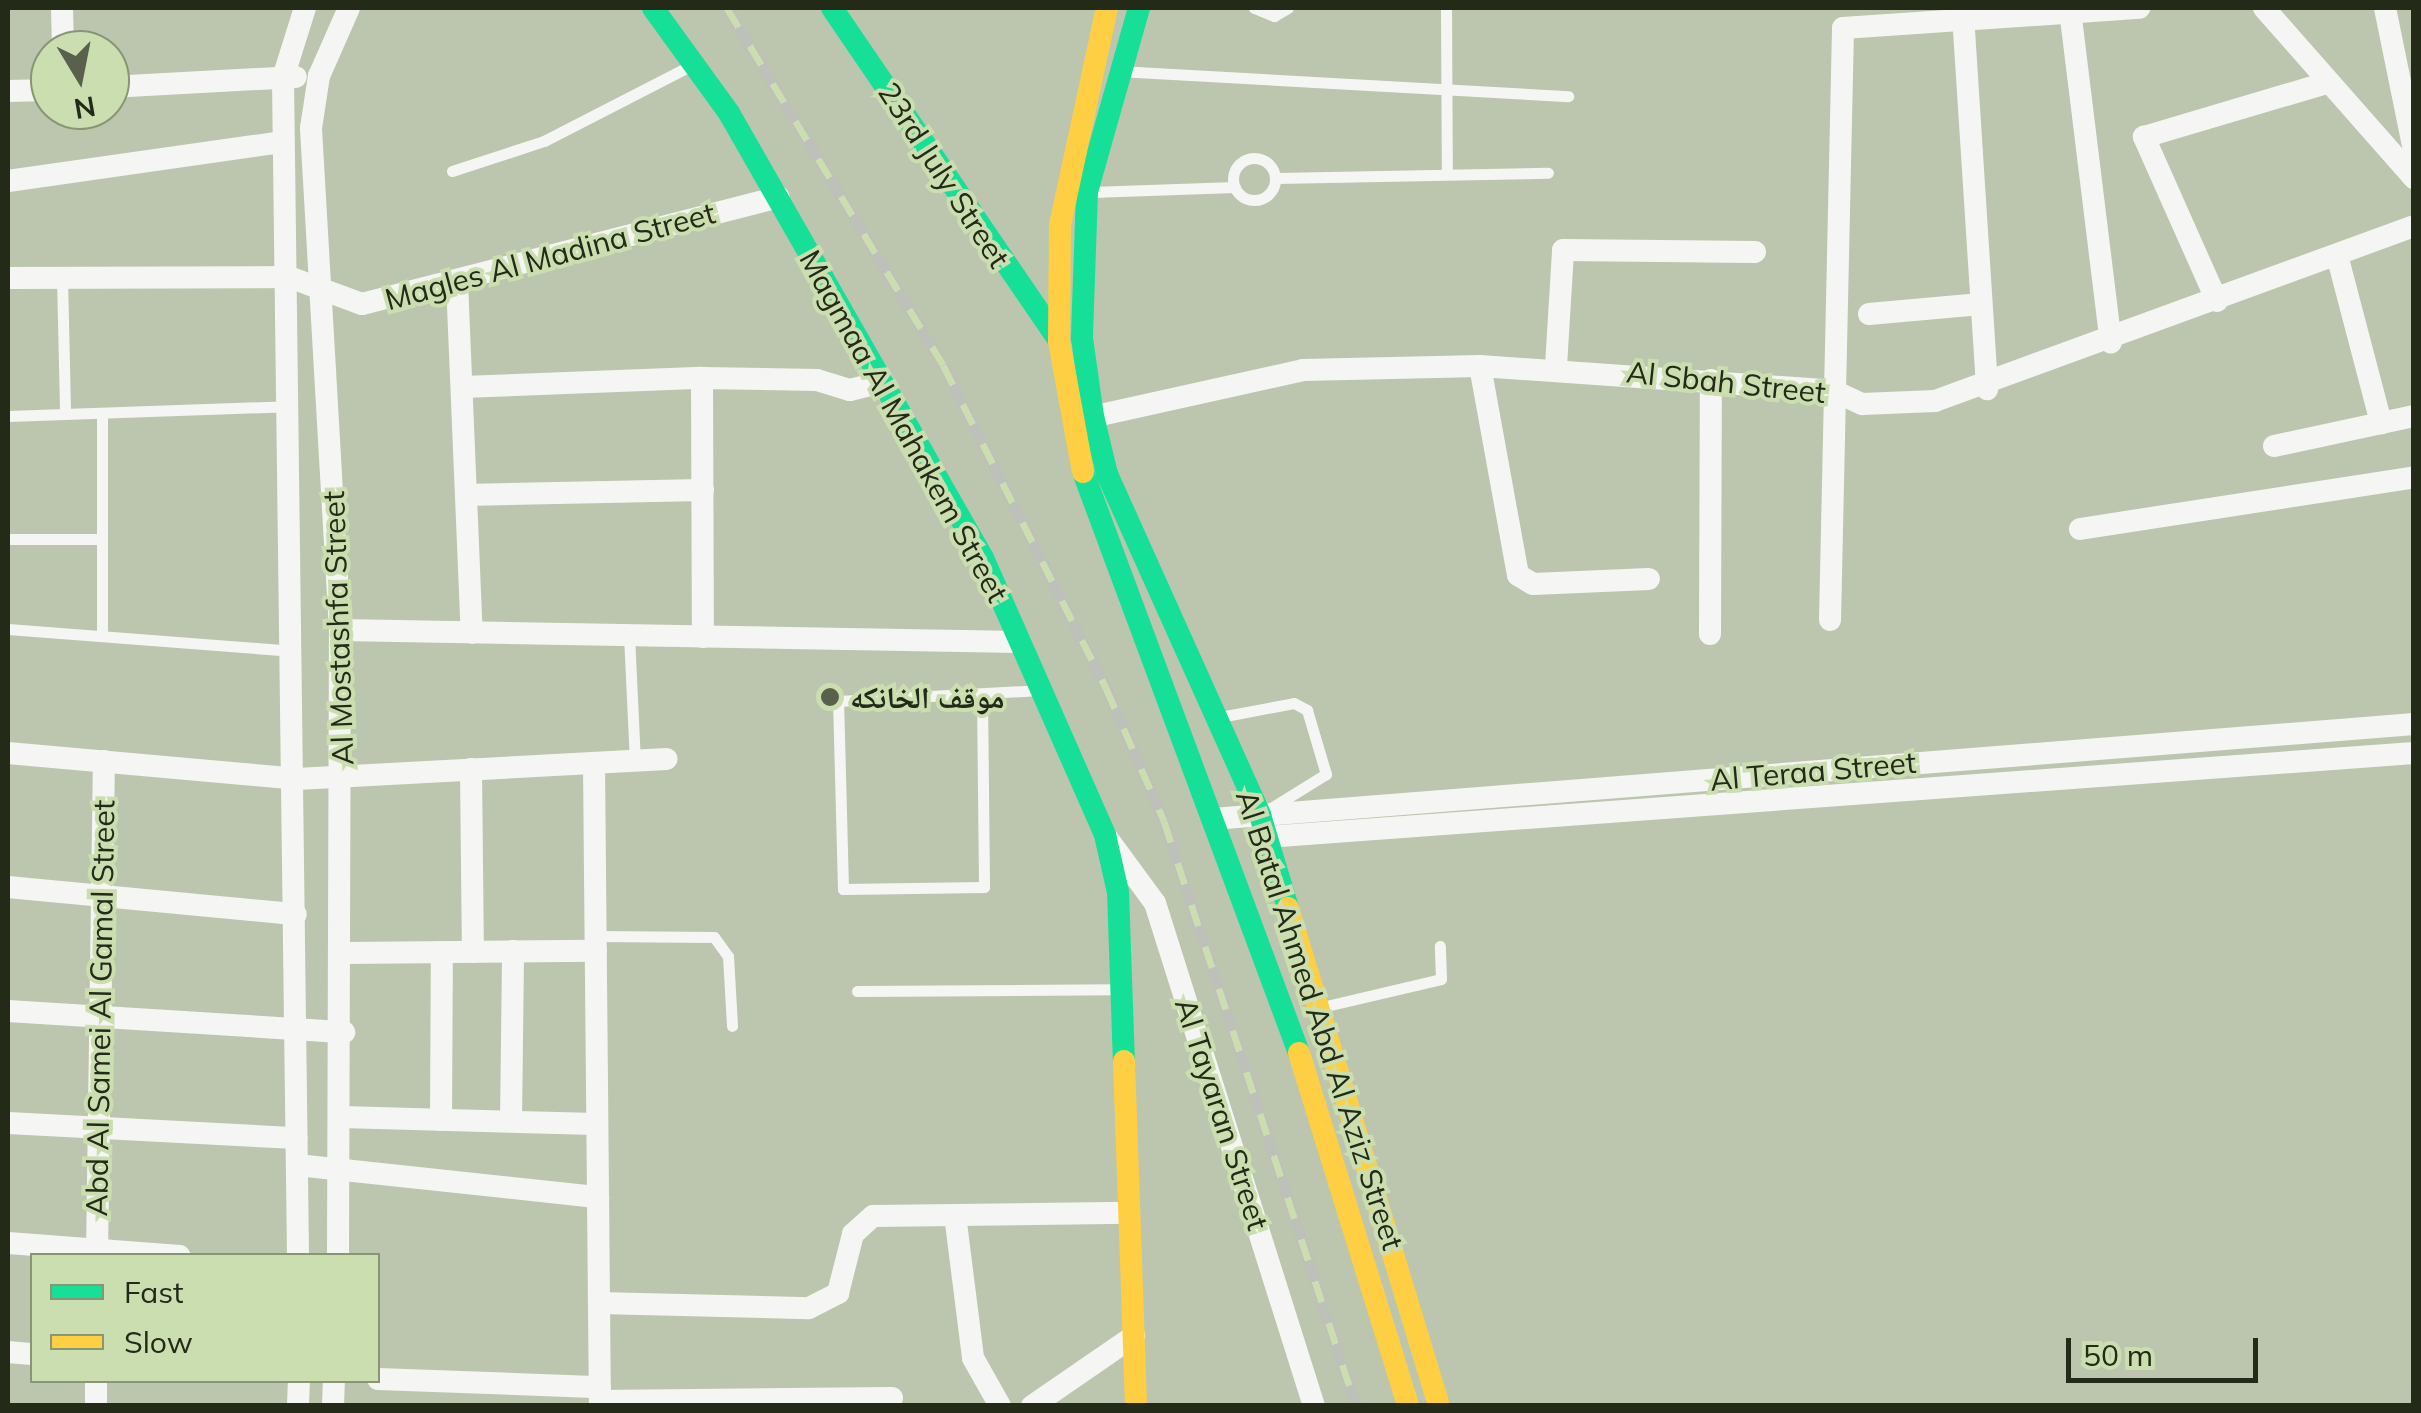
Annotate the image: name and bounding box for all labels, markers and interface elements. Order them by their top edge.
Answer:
north arrow [30,30,130,130]
street label: 23rd July Street [871,76,1017,274]
text: N [72,89,98,127]
street label: Magles Al Madina Street [381,195,719,317]
street label: Magmaa Al Mahakem Street [792,244,1016,608]
street label: Al Sbah Street [1625,354,1827,410]
street label: Al Mostashfa Street [315,490,361,766]
place label: موقف الخانكه [850,679,1004,715]
marker: موقف الخانكه [819,686,841,708]
street label: Al Teraa Street [1708,744,1918,798]
street label: Al Batal Ahmed Abd Al Aziz Street [1229,786,1411,1254]
street label: Abd Al Samei Al Gamal Street [78,799,122,1217]
street label: Al Tayaran Street [1168,994,1276,1234]
legend [30,1253,380,1383]
text: Fast [124,1273,184,1311]
scale bar [2071,1318,2264,1380]
text: Slow [124,1323,193,1361]
text: 50 m [2083,1336,2153,1374]

